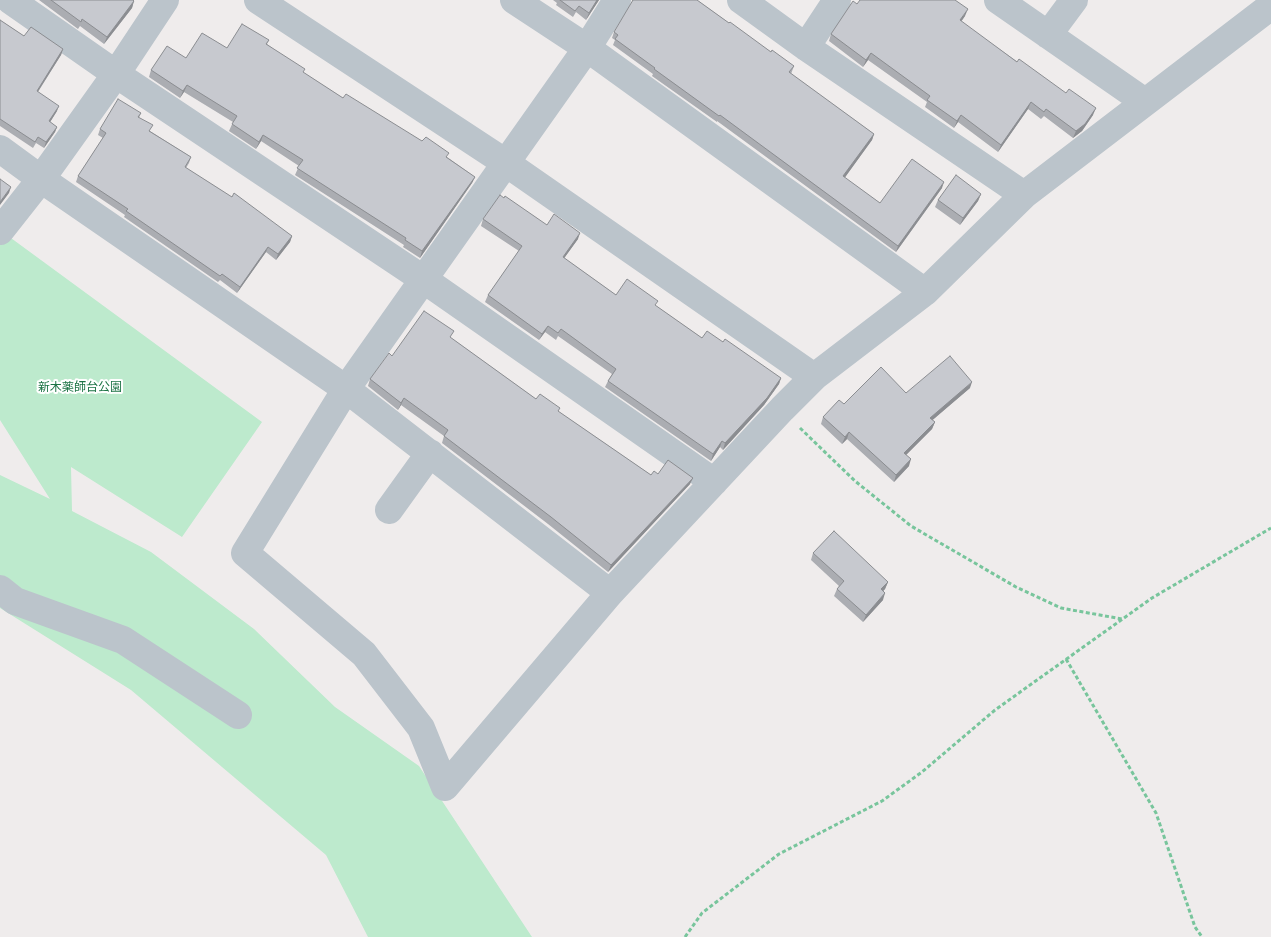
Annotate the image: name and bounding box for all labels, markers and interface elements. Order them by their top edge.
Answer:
park label: 新木薬師台公園 [38,381,122,395]

